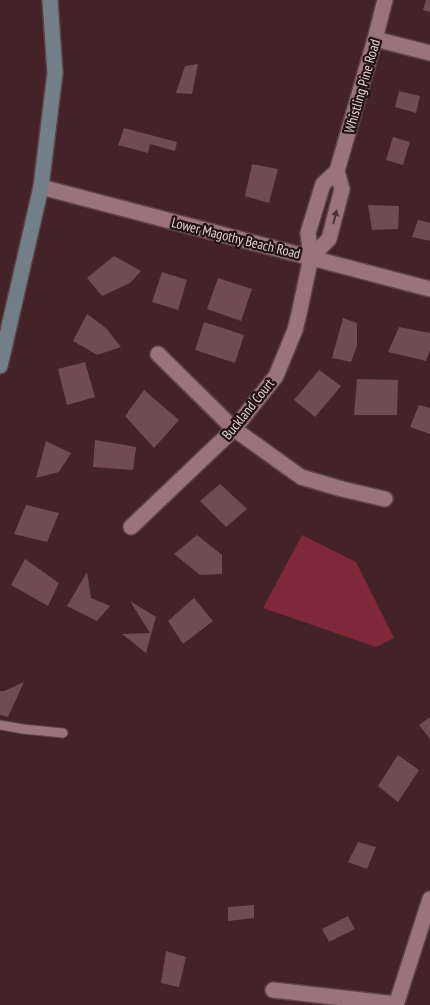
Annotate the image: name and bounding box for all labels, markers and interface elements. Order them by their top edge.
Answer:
street label: Whistling Pine Road [340,37,384,135]
one-way arrow [331,210,339,225]
street label: Lower Magothy Beach Road [170,213,302,263]
street label: Buckland Court [218,375,278,443]

